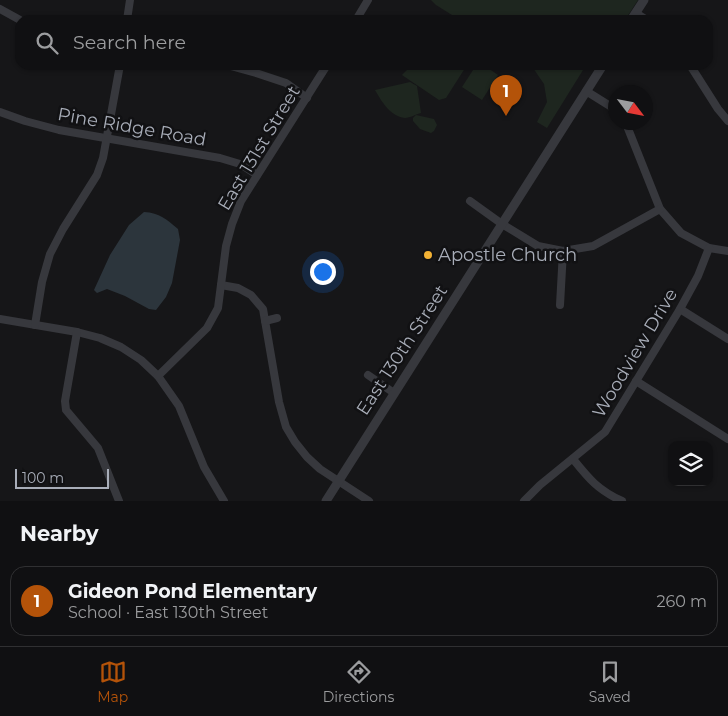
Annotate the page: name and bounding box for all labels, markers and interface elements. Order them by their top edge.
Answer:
search box [15,15,713,70]
icon: search [33,29,61,57]
text: Search here [73,31,186,54]
pin: 1 [490,75,522,116]
street label: East 131st Street [213,82,305,214]
north arrow [608,85,653,130]
street label: Pine Ridge Road [56,103,208,151]
place label: Apostle Church [438,244,577,266]
marker: Apostle Church [422,249,434,261]
your location [310,259,336,285]
street label: East 130th Street [352,281,452,419]
street label: Woodview Drive [588,284,682,422]
map controls [668,441,713,486]
button: layers [668,441,713,486]
scale bar [15,466,109,489]
text: 100 m [22,469,64,487]
text: Nearby [20,521,99,546]
text: Gideon Pond Elementary [68,580,317,603]
text: 1 [34,592,40,611]
text: 260 m [656,592,707,611]
text: School · East 130th Street [68,603,268,622]
tab: Map [97,658,128,706]
tab: Directions [323,658,394,706]
tab: Saved [589,658,631,706]

